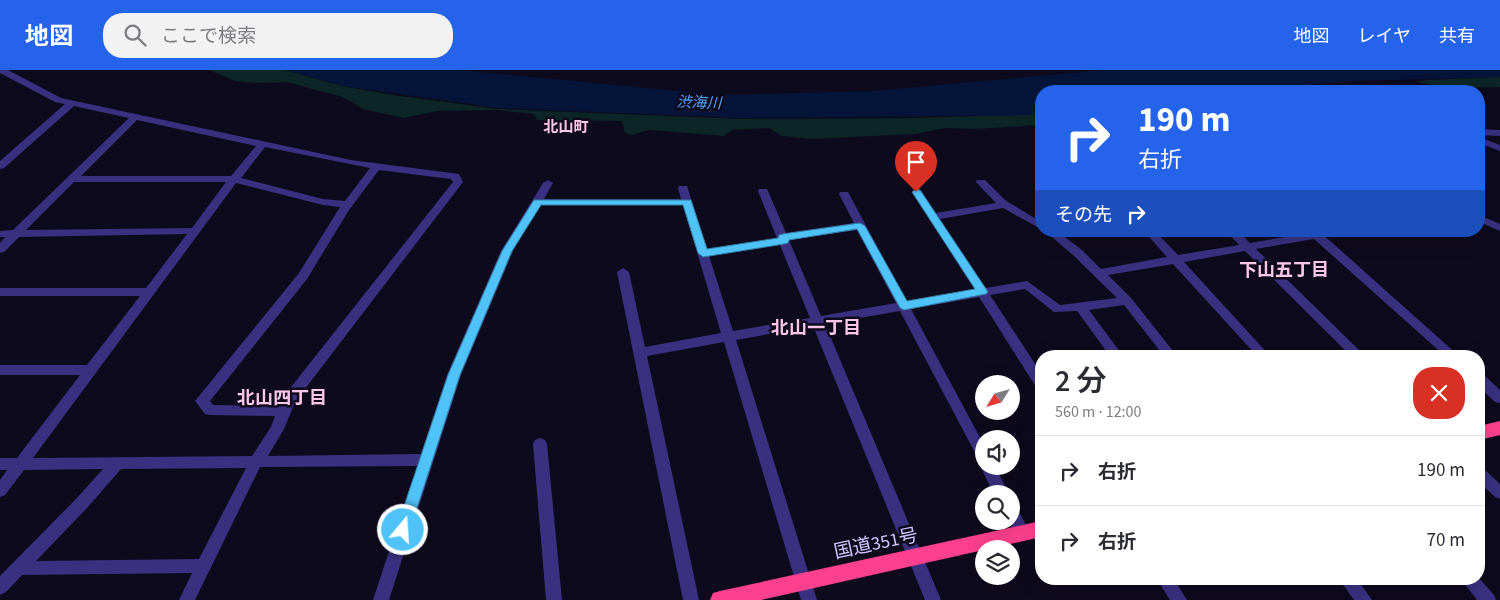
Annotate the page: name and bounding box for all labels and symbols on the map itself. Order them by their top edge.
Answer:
water label: 渋海川 [676,92,724,114]
district label: 北山町 [543,117,589,138]
pin [895,141,937,192]
district label: 下山五丁目 [1239,258,1329,283]
district label: 北山一丁目 [771,316,861,341]
north arrow [975,375,1020,420]
district label: 北山四丁目 [237,386,327,411]
position arrow [376,503,428,555]
street label: 国道351号 [831,522,921,566]

